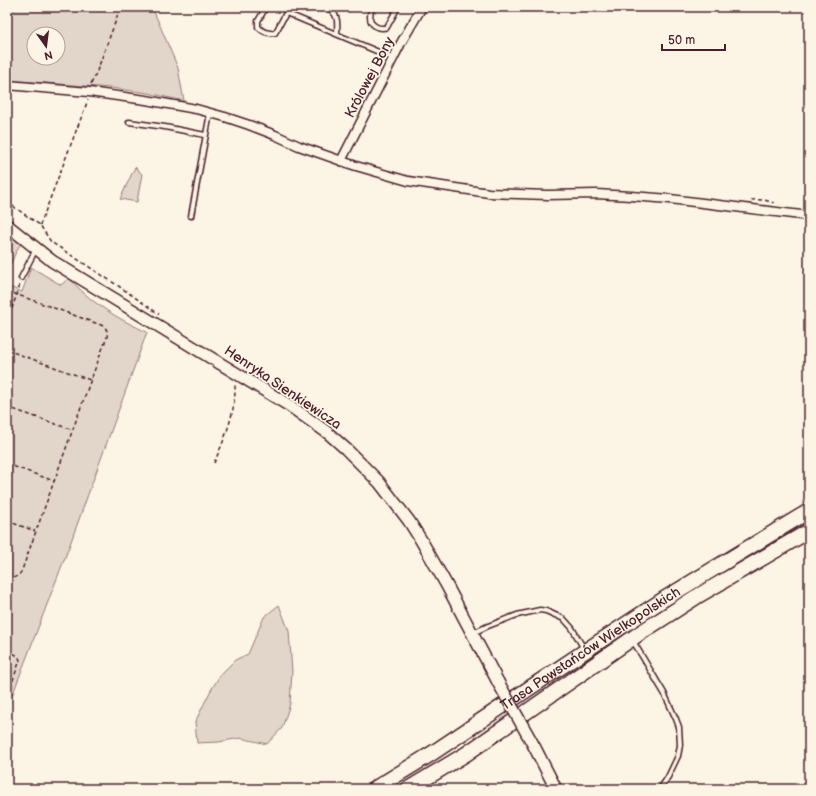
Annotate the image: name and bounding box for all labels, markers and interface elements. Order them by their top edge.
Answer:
north arrow [26,26,66,66]
scale bar [662,26,725,52]
street label: Królowej Bony [341,33,398,121]
text: 50 m [668,33,695,48]
text: N [43,48,54,63]
street label: Henryka Sienkiewicza [221,342,345,433]
street label: Trasa Powstańców Wielkopolskich [497,583,684,714]

